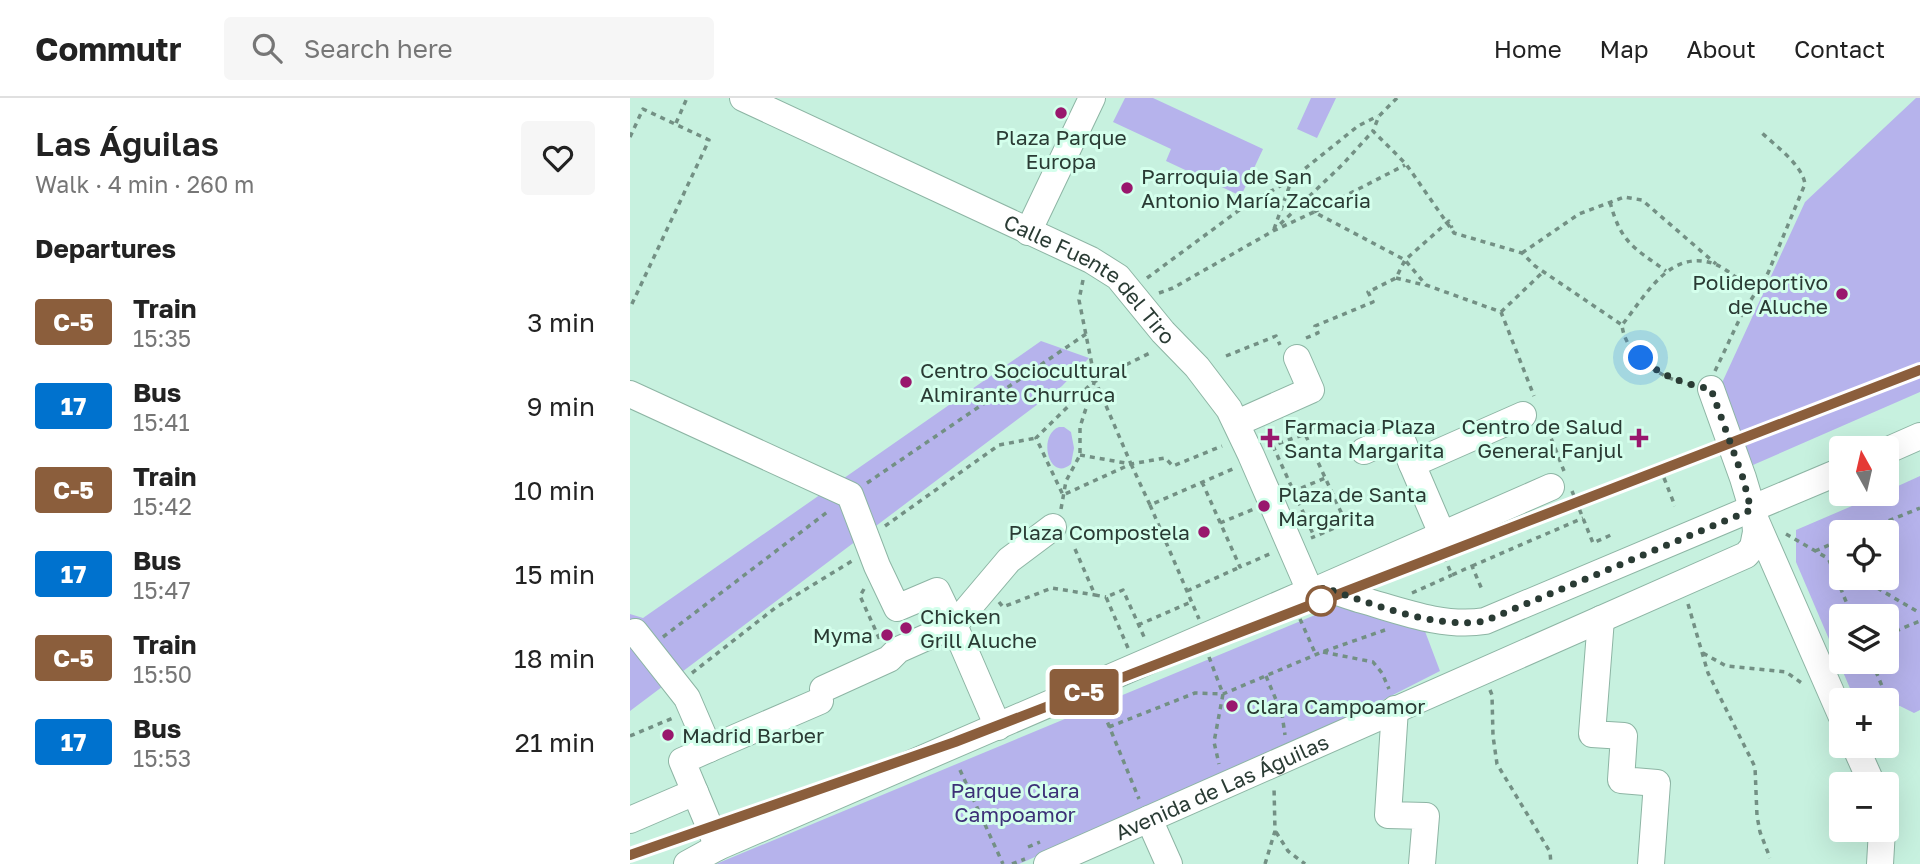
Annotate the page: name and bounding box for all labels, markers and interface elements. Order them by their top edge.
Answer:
search box [224,17,714,80]
text: Commutr [35,29,182,68]
icon: search [248,29,286,67]
text: Search here [304,33,453,64]
text: Home [1494,34,1562,63]
text: Map [1600,34,1649,63]
text: About [1687,34,1756,63]
text: Contact [1794,34,1885,63]
marker: Plaza Parque Europa [1053,105,1069,121]
button: heart [521,121,595,195]
text: Las Águilas [35,124,219,163]
place label: Plaza Parque Europa [995,124,1127,174]
place label: Parroquia de San Antonio María Zaccaria [1141,163,1371,213]
text: Walk · 4 min · 260 m [35,170,254,198]
marker: Parroquia de San Antonio María Zaccaria [1119,180,1135,196]
street label: Calle Fuente del Tiro [1000,208,1181,349]
text: Departures [35,233,176,264]
place label: Polideportivo de Aluche [1692,269,1828,319]
marker: Polideportivo de Aluche [1834,286,1850,302]
text: Train [133,293,197,324]
text: C-5 [53,307,94,336]
text: 3 min [527,307,595,338]
text: 15:35 [133,324,191,352]
your location [1623,340,1658,375]
place label: Centro Sociocultural Almirante Churruca [920,357,1127,407]
marker: Centro Sociocultural Almirante Churruca [898,374,914,390]
text: Bus [133,377,181,408]
text: 17 [61,391,86,420]
text: 9 min [527,391,595,422]
text: 15:41 [133,408,190,436]
place label: Farmacia Plaza Santa Margarita [1284,413,1444,463]
place label: Centro de Salud General Fanjul [1462,413,1623,463]
marker: Centro de Salud General Fanjul [1629,428,1649,448]
marker: Farmacia Plaza Santa Margarita [1262,430,1278,446]
north arrow [1829,436,1899,506]
map controls [1829,436,1899,842]
text: Train [133,461,197,492]
text: C-5 [53,475,94,504]
text: 10 min [514,475,595,506]
place label: Plaza de Santa Margarita [1278,481,1427,531]
text: 15:42 [133,492,192,520]
marker: Plaza de Santa Margarita [1256,498,1272,514]
place label: Plaza Compostela [1009,519,1190,545]
button: locate [1829,520,1899,590]
marker: Plaza Compostela [1196,524,1212,540]
text: Bus [133,545,181,576]
text: 17 [61,559,86,588]
text: 15 min [515,559,595,590]
text: 15:47 [133,576,191,604]
unlabelled marker [1306,586,1336,616]
place label: Chicken Grill Aluche [920,603,1037,653]
button: layers [1829,604,1899,674]
marker: Chicken Grill Aluche [898,620,914,636]
place label: Myma [813,622,873,648]
marker: Myma [879,627,895,643]
text: Train [133,629,197,660]
text: C-5 [53,643,94,672]
text: 18 min [514,643,595,674]
text: 15:50 [133,660,192,688]
line badge: C-5 [1044,669,1124,715]
text: C-5 [1064,677,1104,706]
button: + [1829,688,1899,758]
place label: Clara Campoamor [1246,693,1425,719]
marker: Clara Campoamor [1224,698,1240,714]
text: Bus [133,713,181,744]
place label: Madrid Barber [682,722,824,748]
text: 17 [61,727,86,756]
text: 21 min [515,727,595,758]
marker: Madrid Barber [660,727,676,743]
street label: Avenida de Las Águilas [1111,728,1332,845]
text: 15:53 [133,744,191,772]
button: − [1829,772,1899,842]
park label: Parque Clara Campoamor [950,777,1080,827]

